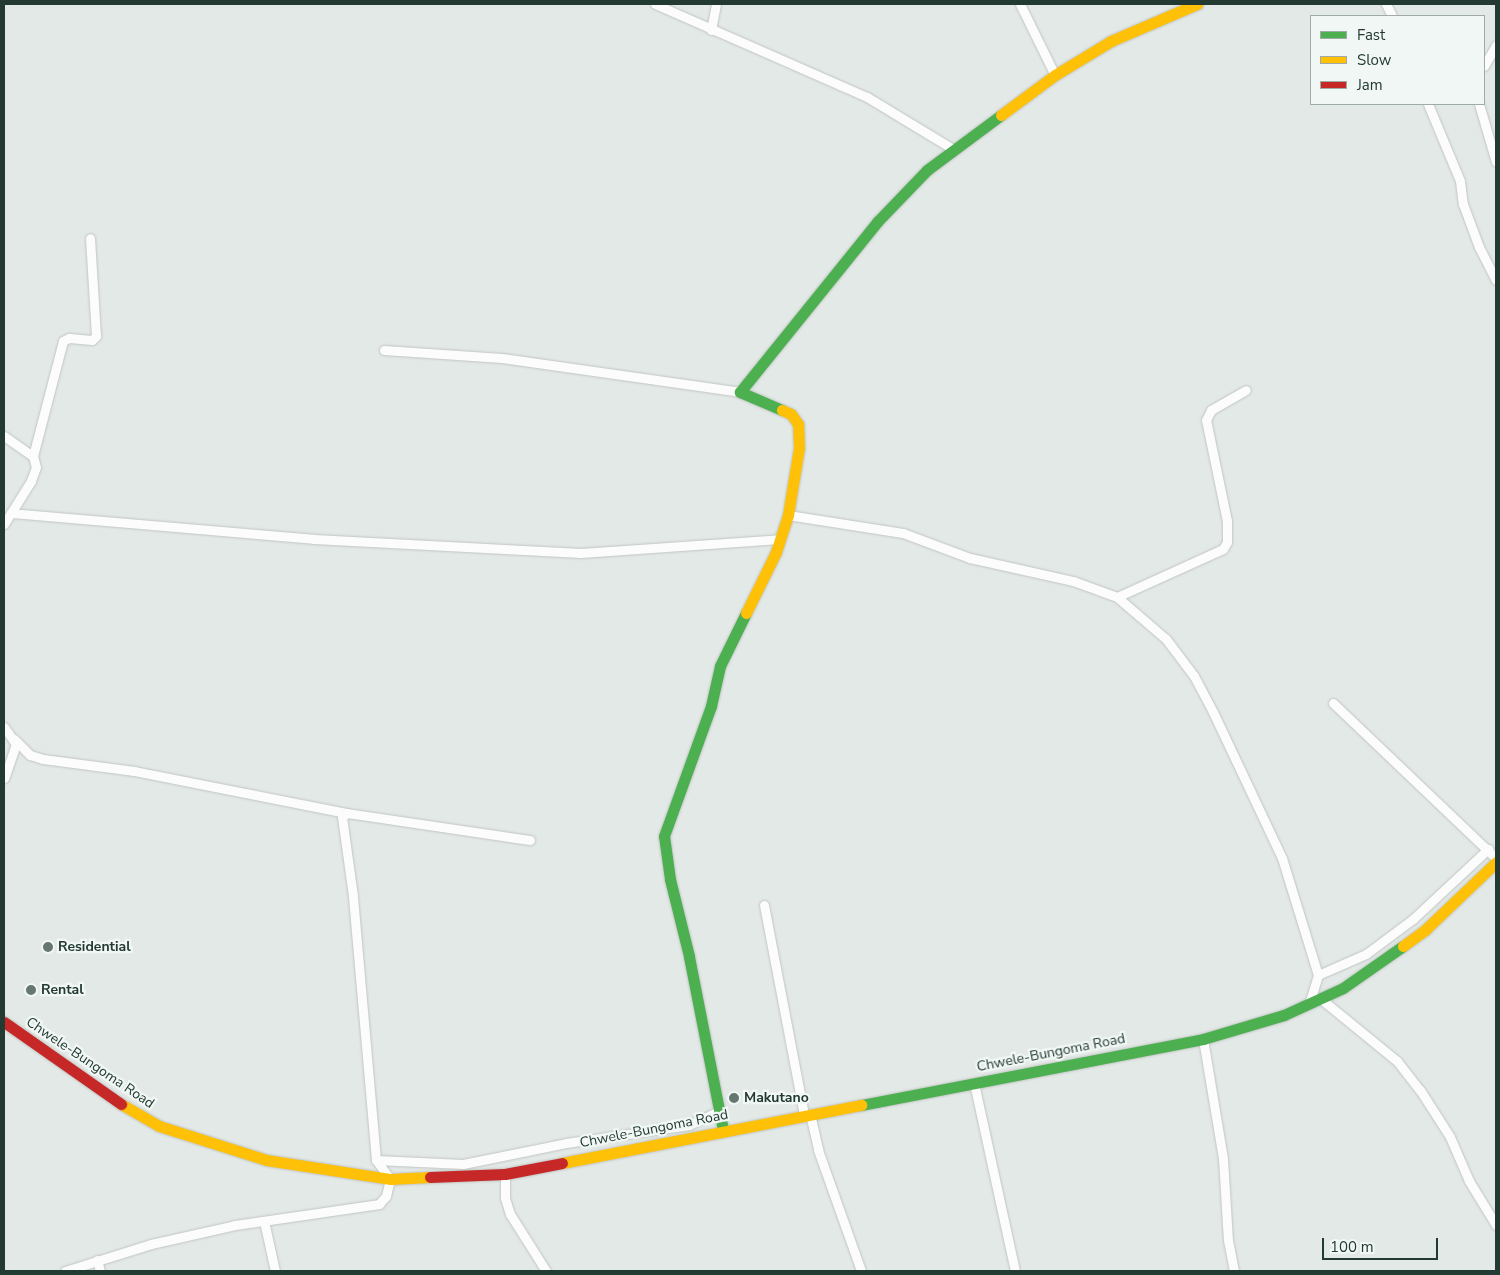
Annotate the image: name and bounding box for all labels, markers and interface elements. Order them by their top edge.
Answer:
legend [1310,15,1485,105]
text: Fast [1357,25,1385,45]
text: Slow [1357,50,1391,70]
text: Jam [1357,75,1383,95]
place label: Residential [58,939,131,955]
marker: Residential [42,941,54,953]
place label: Rental [41,982,84,998]
marker: Rental [25,984,37,996]
street label: Chwele-Bungoma Road [23,1014,157,1112]
street label: Chwele-Bungoma Road [975,1030,1127,1076]
place label: Makutano [744,1090,809,1106]
marker: Makutano [728,1092,740,1104]
street label: Chwele-Bungoma Road [578,1106,730,1152]
scale bar [1325,1228,1441,1260]
text: 100 m [1330,1237,1374,1257]

